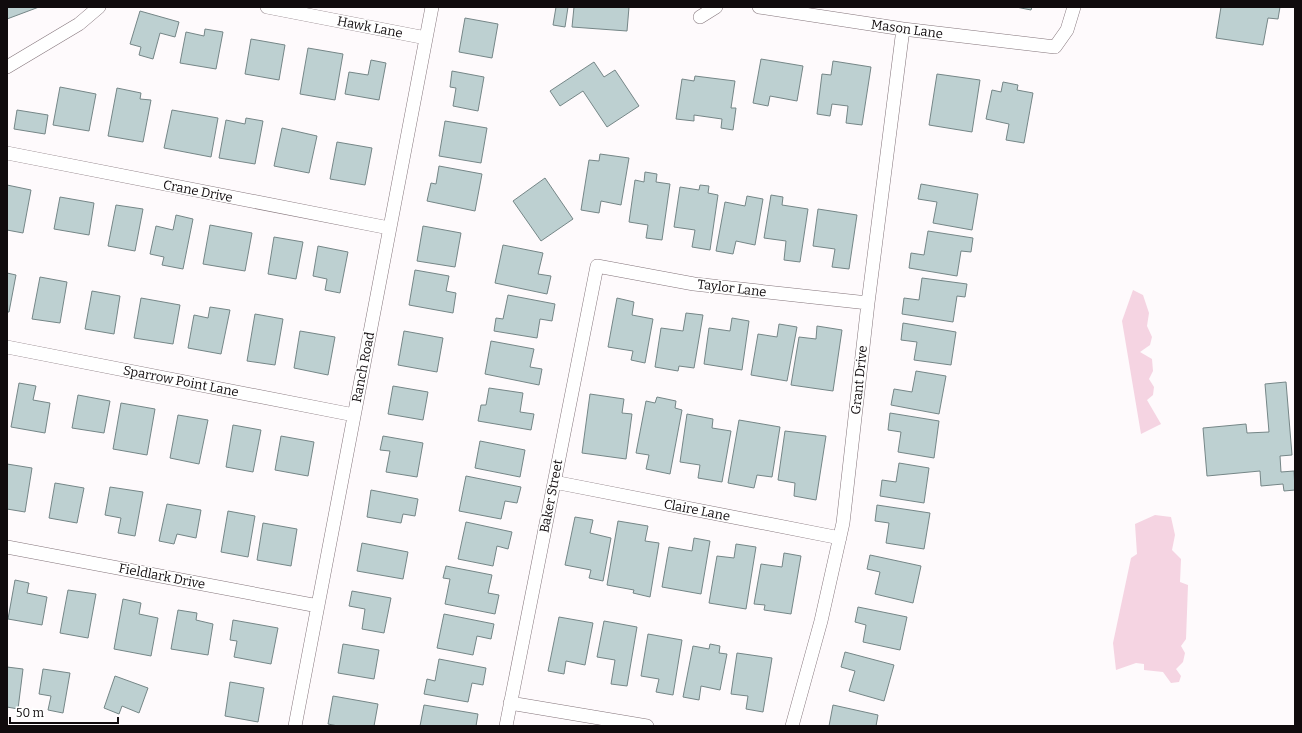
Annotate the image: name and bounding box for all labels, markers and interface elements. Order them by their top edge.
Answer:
street label: Hawk Lane [336,13,404,41]
street label: Mason Lane [870,17,944,41]
street label: Crane Drive [162,177,234,205]
street label: Taylor Lane [697,276,767,300]
street label: Ranch Road [349,330,377,403]
street label: Grant Drive [848,345,870,415]
street label: Sparrow Point Lane [122,362,240,400]
street label: Baker Street [537,458,566,534]
street label: Claire Lane [663,496,731,524]
street label: Fieldlark Drive [118,560,206,592]
scale bar [10,699,118,725]
text: 50 m [16,706,45,720]

